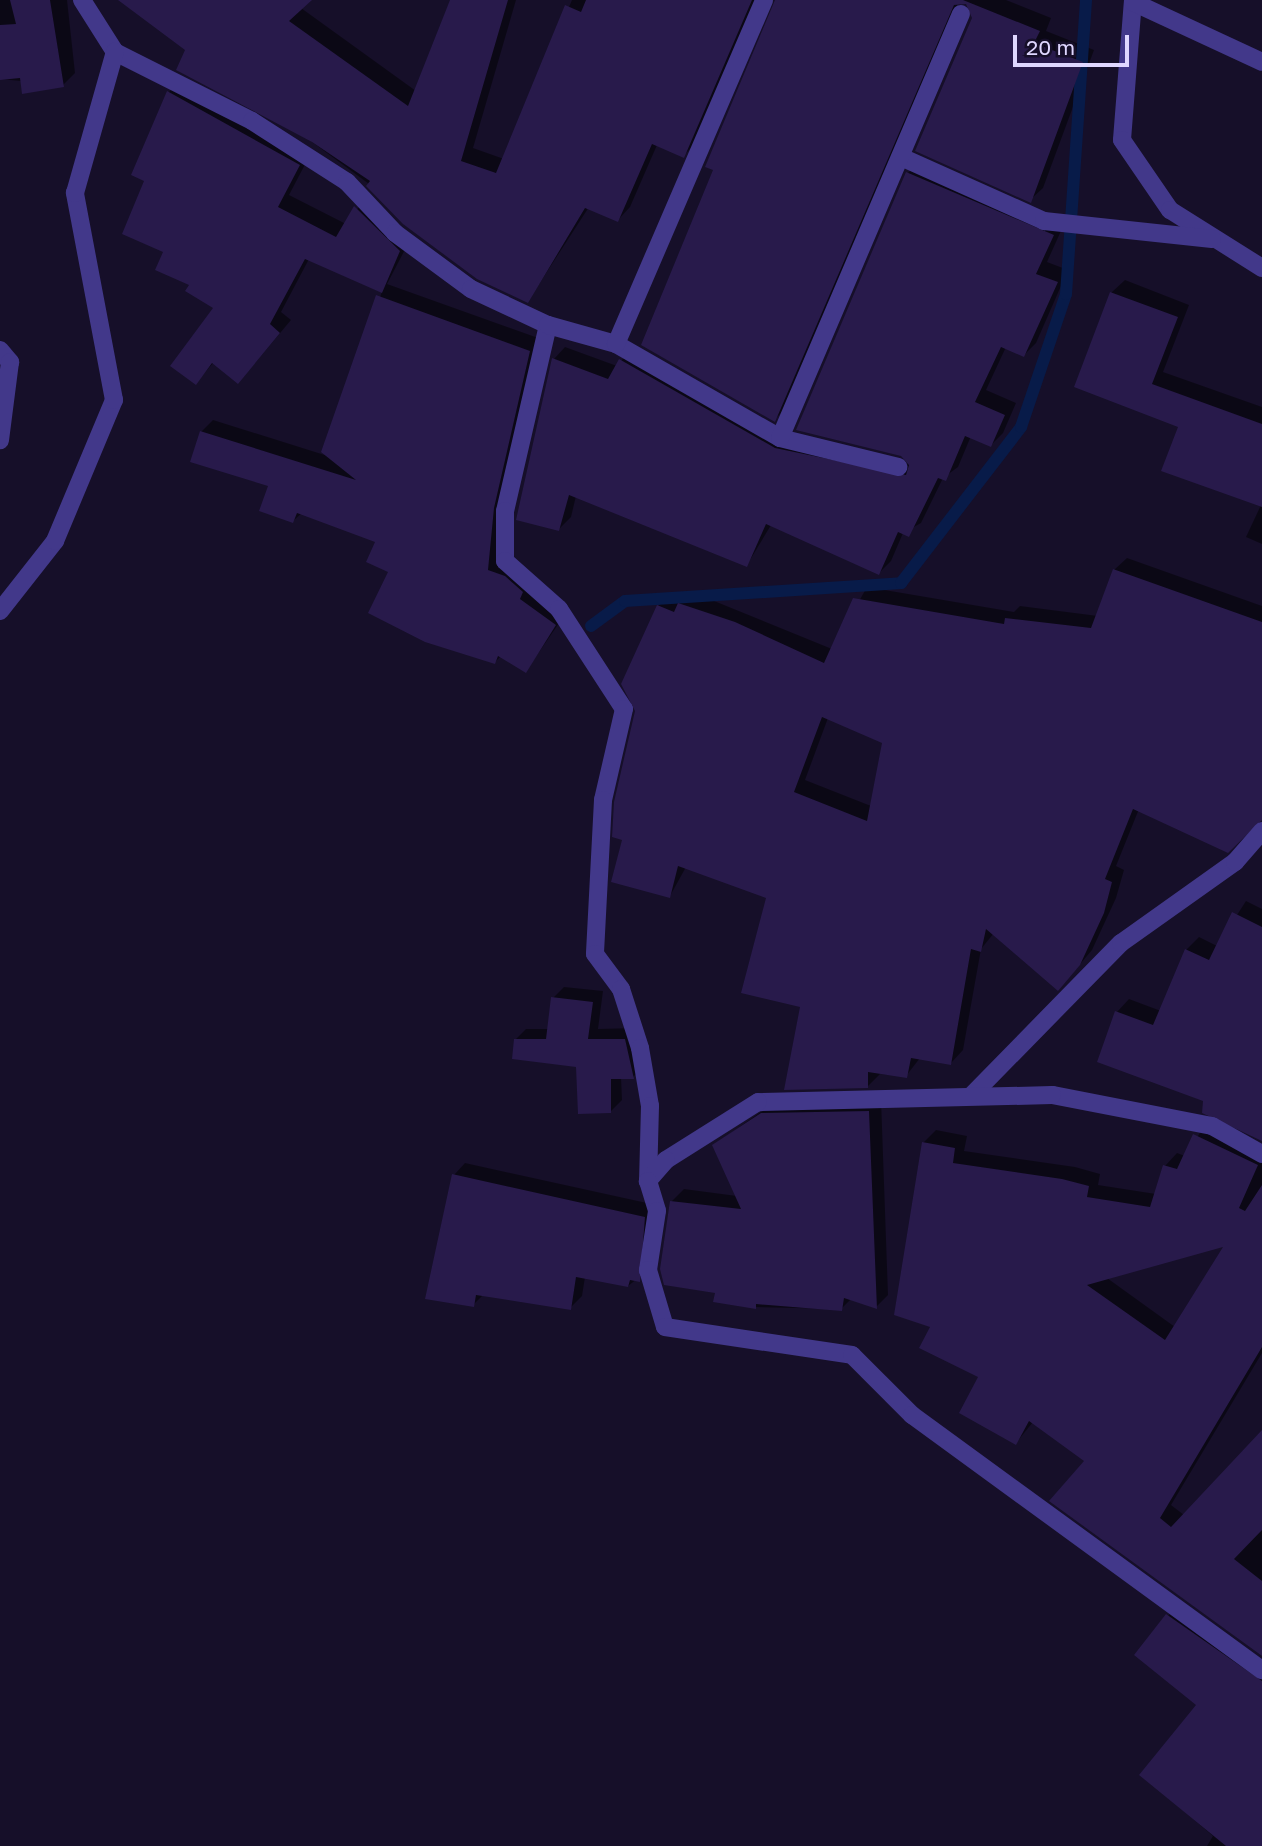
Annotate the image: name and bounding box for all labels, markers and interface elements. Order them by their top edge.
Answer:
scale bar [1017,21,1132,65]
text: 20 m [1026,34,1075,60]

